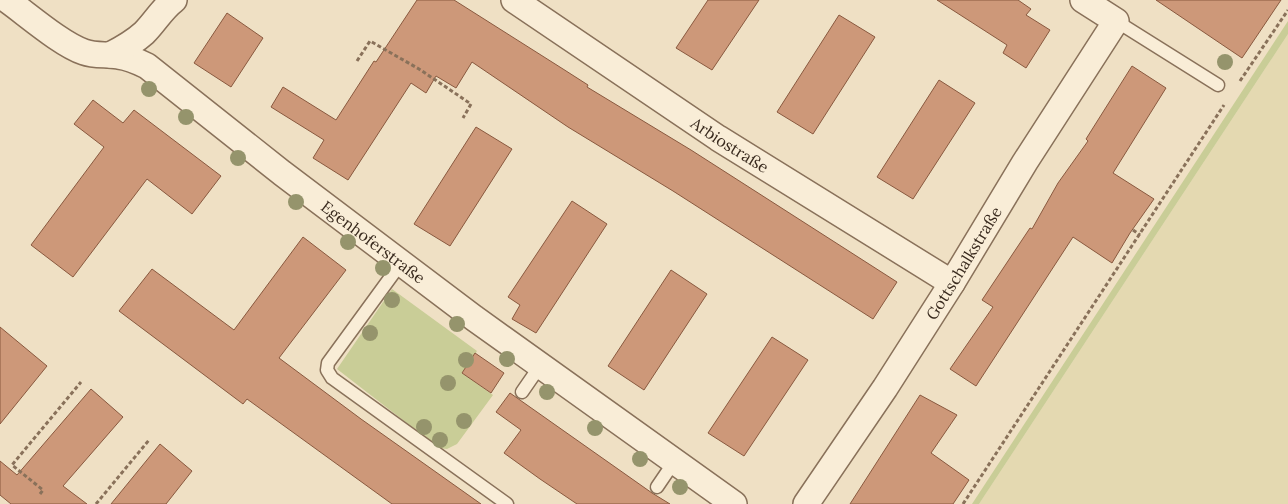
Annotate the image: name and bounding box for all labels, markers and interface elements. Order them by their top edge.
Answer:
street label: Arbiostraße [686,112,773,177]
street label: Egenhoferstraße [317,196,430,288]
street label: Gottschalkstraße [921,202,1006,323]

